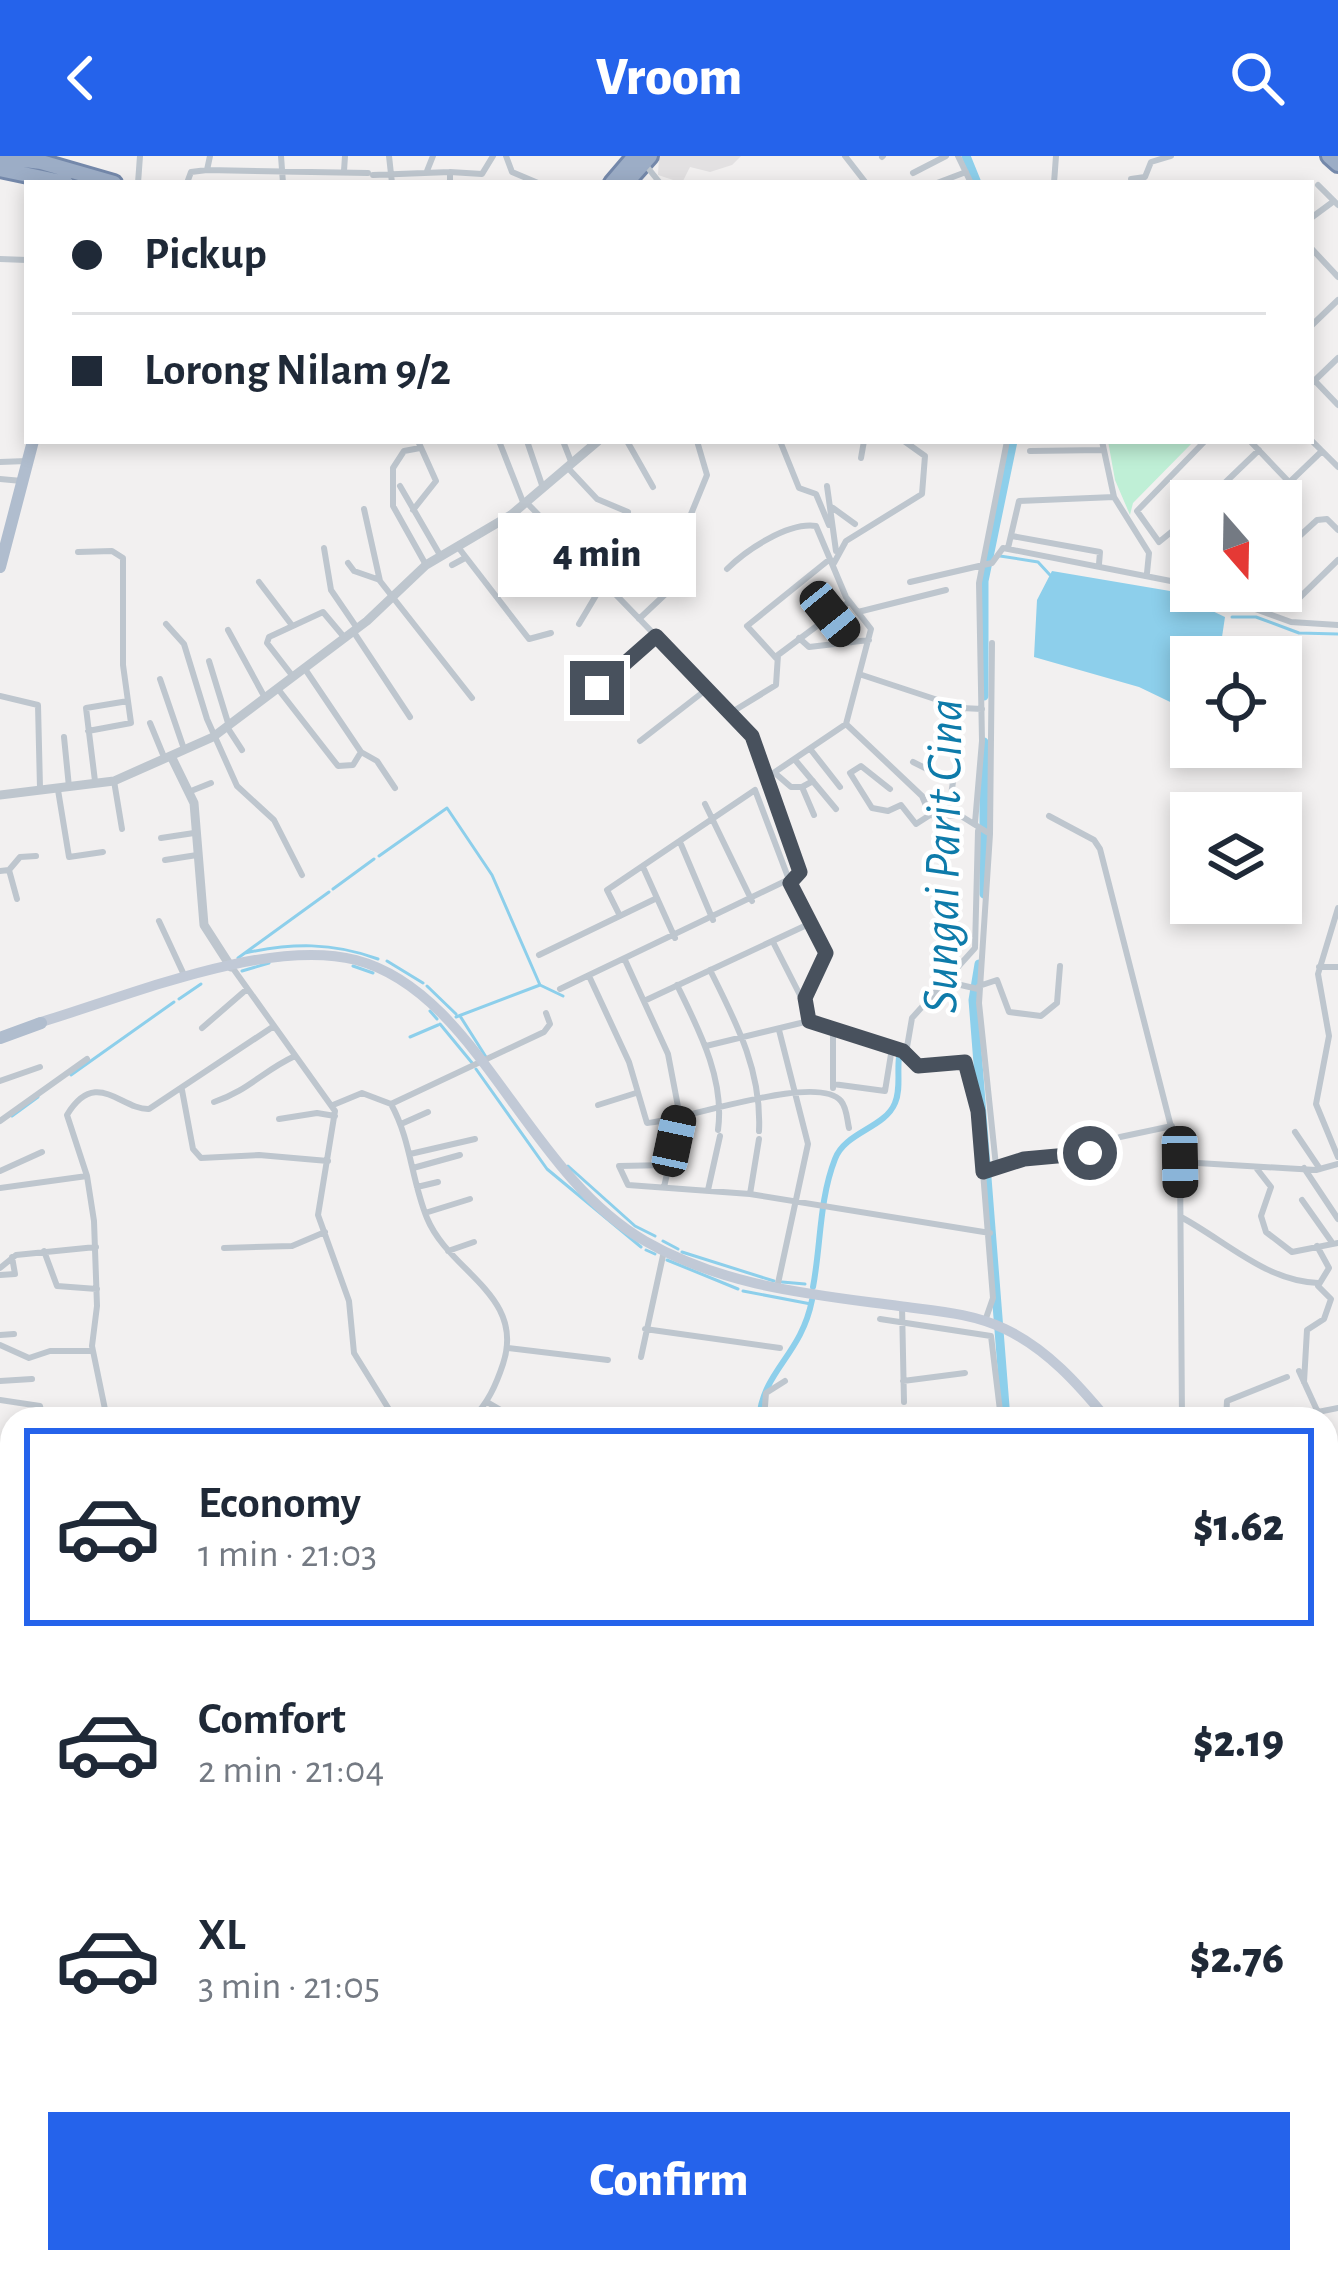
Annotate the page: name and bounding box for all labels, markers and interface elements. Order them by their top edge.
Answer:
icon: back [48,45,114,111]
icon: search [1224,45,1290,111]
text: Vroom [596,51,742,105]
text: Pickup [144,232,267,277]
text: Lorong Nilam 9/2 [144,348,451,393]
north arrow [1170,480,1302,612]
map controls [1170,480,1302,924]
callout: 4 min [498,514,696,598]
text: 4 min [553,535,641,574]
car [793,575,867,653]
button: locate [1170,636,1302,768]
route end [570,661,624,715]
water label: Sungai Parit Cina [915,698,972,1014]
button: layers [1170,792,1302,924]
car [649,1102,699,1180]
route start [1063,1126,1117,1180]
car [1161,1126,1199,1198]
icon: car [54,1473,162,1581]
text: Economy [198,1481,361,1526]
text: $1.62 [1193,1504,1284,1549]
text: 1 min · 21:03 [198,1535,377,1574]
icon: car [54,1689,162,1797]
text: Comfort [198,1697,346,1742]
text: $2.19 [1193,1720,1284,1765]
text: 2 min · 21:04 [198,1751,384,1790]
icon: car [54,1905,162,2013]
text: XL [198,1913,246,1958]
text: $2.76 [1190,1936,1284,1981]
text: 3 min · 21:05 [198,1967,380,2006]
button: Confirm [48,2112,1290,2250]

